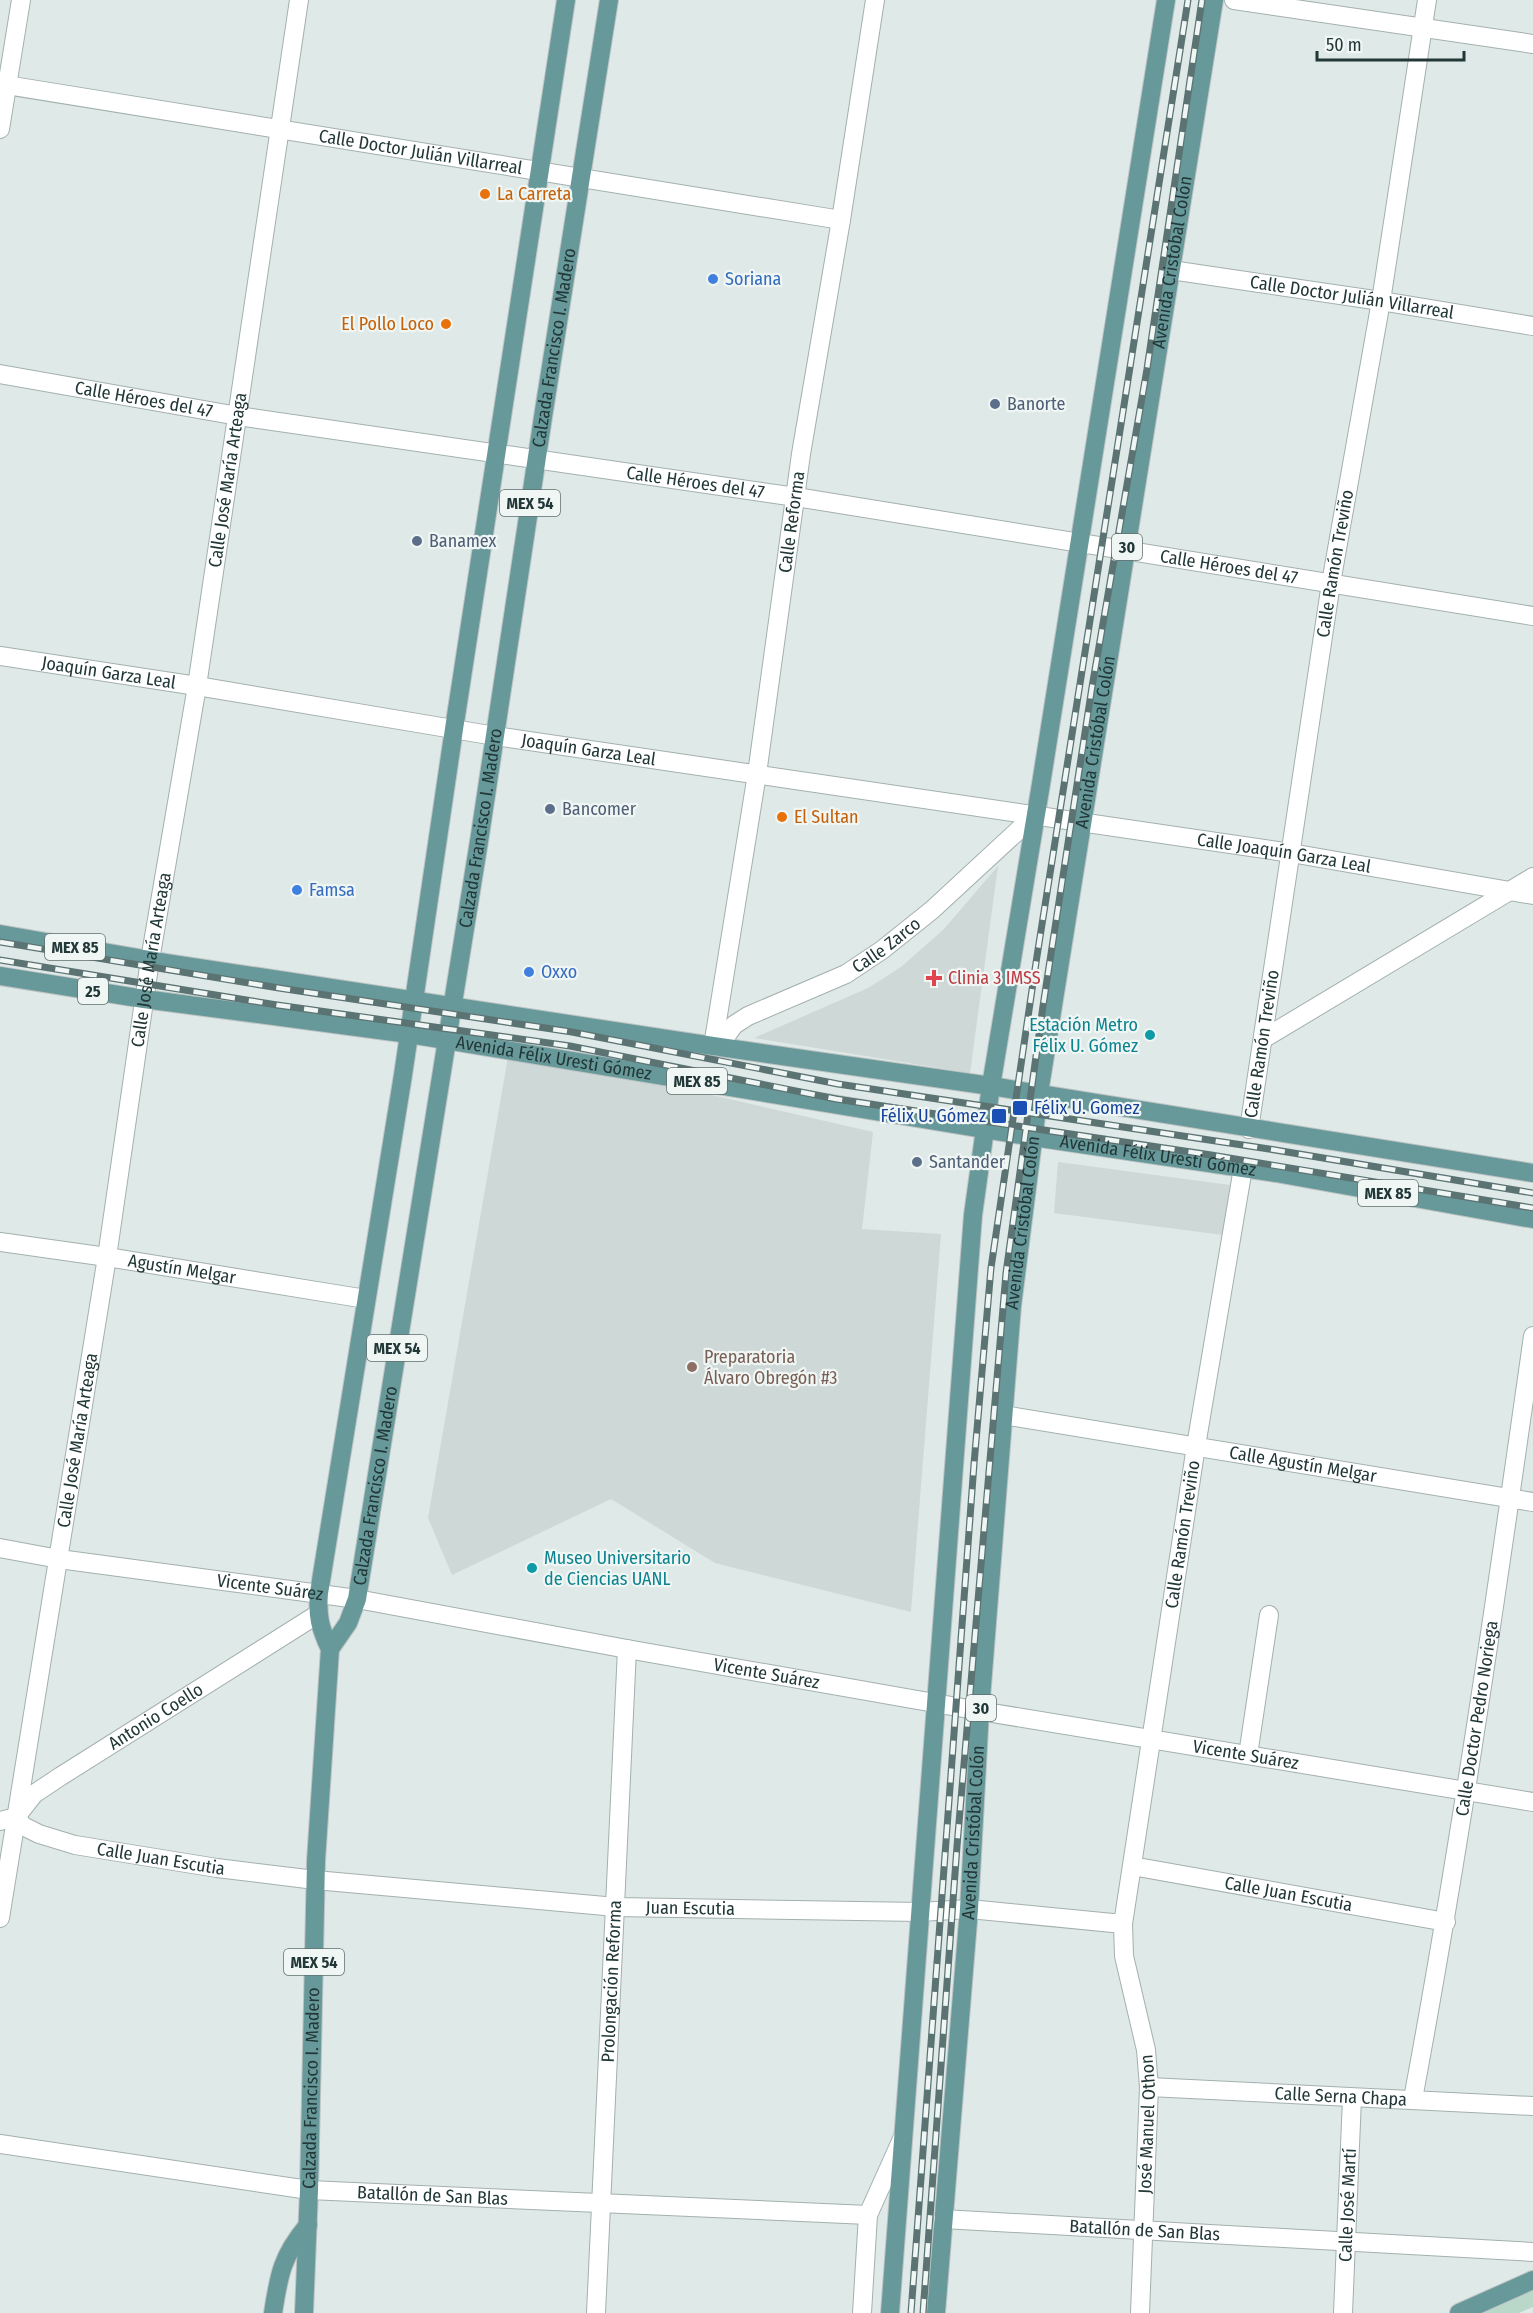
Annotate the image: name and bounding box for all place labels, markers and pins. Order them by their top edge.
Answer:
place label: La Carreta [497,183,571,205]
marker: La Carreta [478,187,492,201]
place label: Soriana [725,268,782,290]
marker: Soriana [706,272,720,286]
place label: El Pollo Loco [341,313,434,335]
marker: El Pollo Loco [439,317,453,331]
place label: Banorte [1007,393,1066,415]
marker: Banorte [988,397,1002,411]
place label: Banamex [429,530,497,552]
marker: Banamex [410,534,424,548]
place label: Bancomer [562,798,637,820]
marker: Bancomer [543,802,557,816]
place label: El Sultan [794,806,858,828]
marker: El Sultan [775,810,789,824]
place label: Famsa [309,879,355,901]
marker: Famsa [290,883,304,897]
place label: Oxxo [541,961,577,983]
marker: Oxxo [522,965,536,979]
place label: Clinia 3 IMSS [948,967,1041,989]
marker: Clinia 3 IMSS [925,969,943,987]
place label: Estación Metro Félix U. Gómez [1029,1014,1138,1057]
marker: Estación Metro Félix U. Gómez [1143,1028,1157,1042]
place label: Félix U. Gomez [1034,1097,1140,1119]
marker: Félix U. Gomez [1011,1099,1029,1117]
place label: Félix U. Gómez [881,1105,986,1127]
marker: Félix U. Gómez [990,1107,1008,1125]
place label: Santander [929,1151,1006,1173]
marker: Santander [910,1155,924,1169]
place label: Preparatoria Álvaro Obregón #3 [704,1346,837,1389]
marker: Preparatoria Álvaro Obregón #3 [685,1360,699,1374]
place label: Museo Universitario de Ciencias UANL [544,1547,691,1590]
marker: Museo Universitario de Ciencias UANL [525,1561,539,1575]

